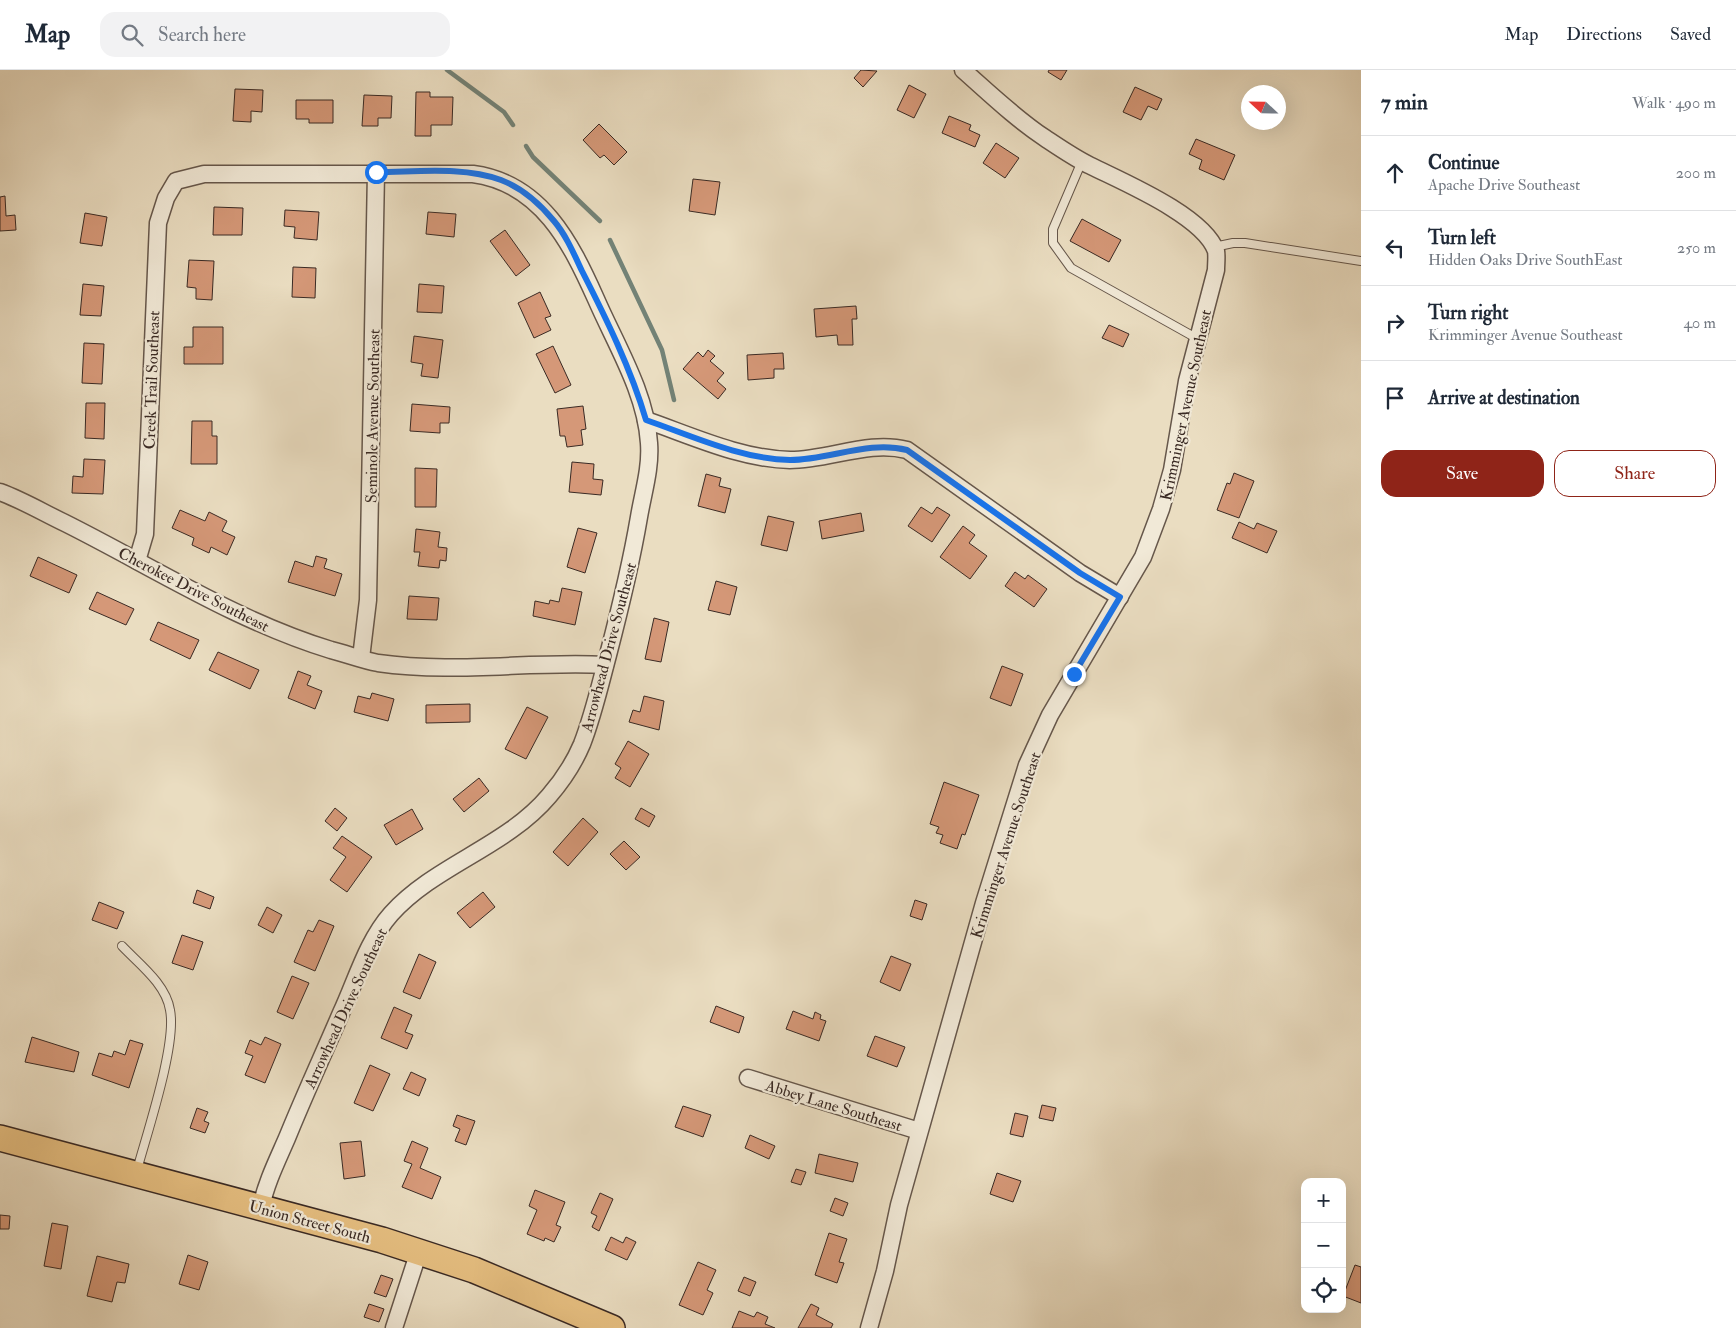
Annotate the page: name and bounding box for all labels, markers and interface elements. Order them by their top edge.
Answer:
search box [100,12,450,57]
text: Map [25,19,70,50]
icon: search [118,21,146,49]
text: Search here [158,23,246,47]
text: Map [1505,23,1538,46]
text: Directions [1566,23,1642,46]
text: Saved [1670,23,1711,46]
north arrow [1241,85,1286,130]
text: 7 min [1381,89,1428,116]
text: Walk · 490 m [1632,93,1716,113]
text: Continue [1428,151,1499,175]
icon: ahead [1381,159,1409,187]
route start [365,161,388,184]
text: 200 m [1676,163,1716,183]
text: Apache Drive Southeast [1428,175,1580,195]
text: Turn left [1428,226,1496,250]
icon: left [1381,234,1409,262]
text: 250 m [1677,238,1716,258]
text: Hidden Oaks Drive SouthEast [1428,250,1623,270]
text: Turn right [1428,301,1508,325]
street label: Krimminger Avenue Southeast [1156,308,1216,502]
icon: right [1381,309,1409,337]
street label: Creek Trail Southeast [140,310,164,450]
text: 40 m [1683,313,1716,333]
text: Krimminger Avenue Southeast [1428,325,1623,345]
street label: Seminole Avenue Southeast [361,329,385,503]
icon: arrive [1381,384,1409,412]
text: Arrive at destination [1428,386,1580,410]
button: Save [1381,450,1544,497]
button: Share [1554,450,1716,497]
street label: Cherokee Drive Southeast [115,543,272,637]
street label: Arrowhead Drive Southeast [576,560,641,735]
route end [1063,663,1086,686]
street label: Krimminger Avenue Southeast [966,750,1046,941]
street label: Arrowhead Drive Southeast [300,925,392,1093]
street label: Abbey Lane Southeast [762,1075,904,1136]
map controls [1301,1178,1346,1313]
button: + [1301,1178,1346,1223]
street label: Union Street South [247,1196,373,1248]
button: − [1301,1223,1346,1268]
button: locate [1301,1268,1346,1313]

